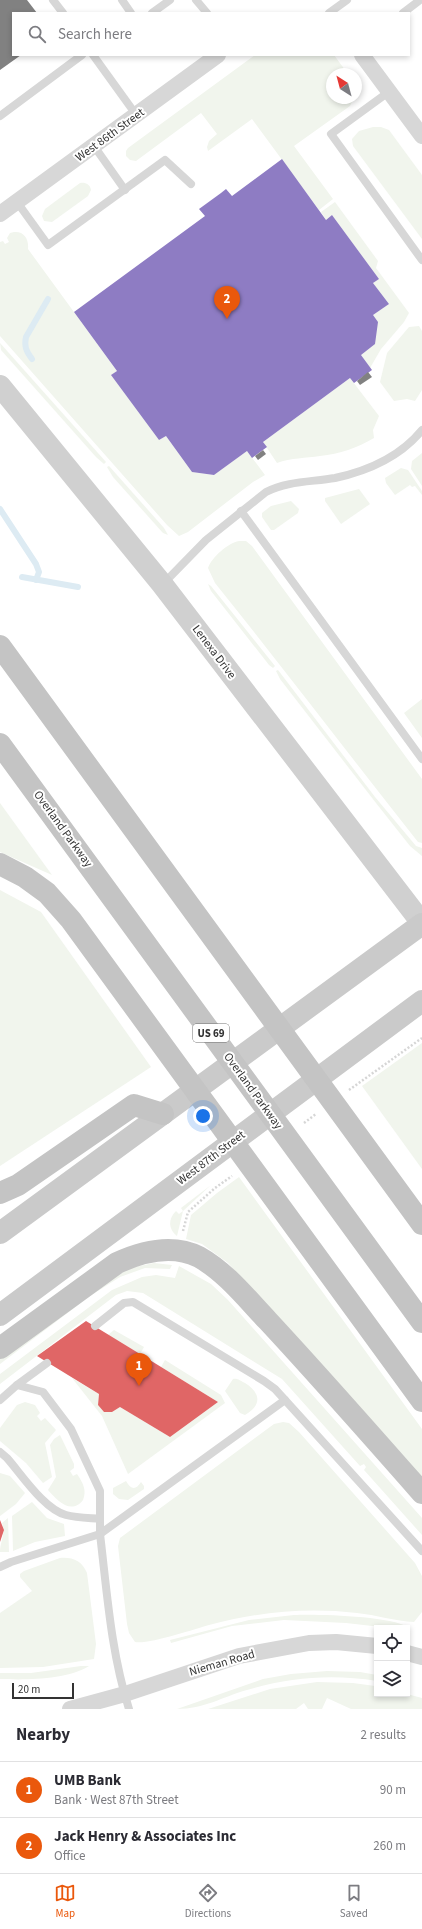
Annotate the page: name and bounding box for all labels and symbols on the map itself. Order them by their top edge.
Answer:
north arrow [326,68,362,104]
street label: West 86th Street [72,104,148,166]
pin: 2 [214,286,240,319]
street label: Lenexa Drive [188,621,240,683]
street label: Overland Parkway [29,787,97,871]
road number: US 69 [193,1024,229,1042]
street label: Overland Parkway [219,1049,287,1133]
your location [193,1106,213,1126]
street label: West 87th Street [173,1127,249,1189]
pin: 1 [126,1353,152,1386]
street label: Nieman Road [187,1646,257,1680]
scale bar [12,1681,74,1700]

